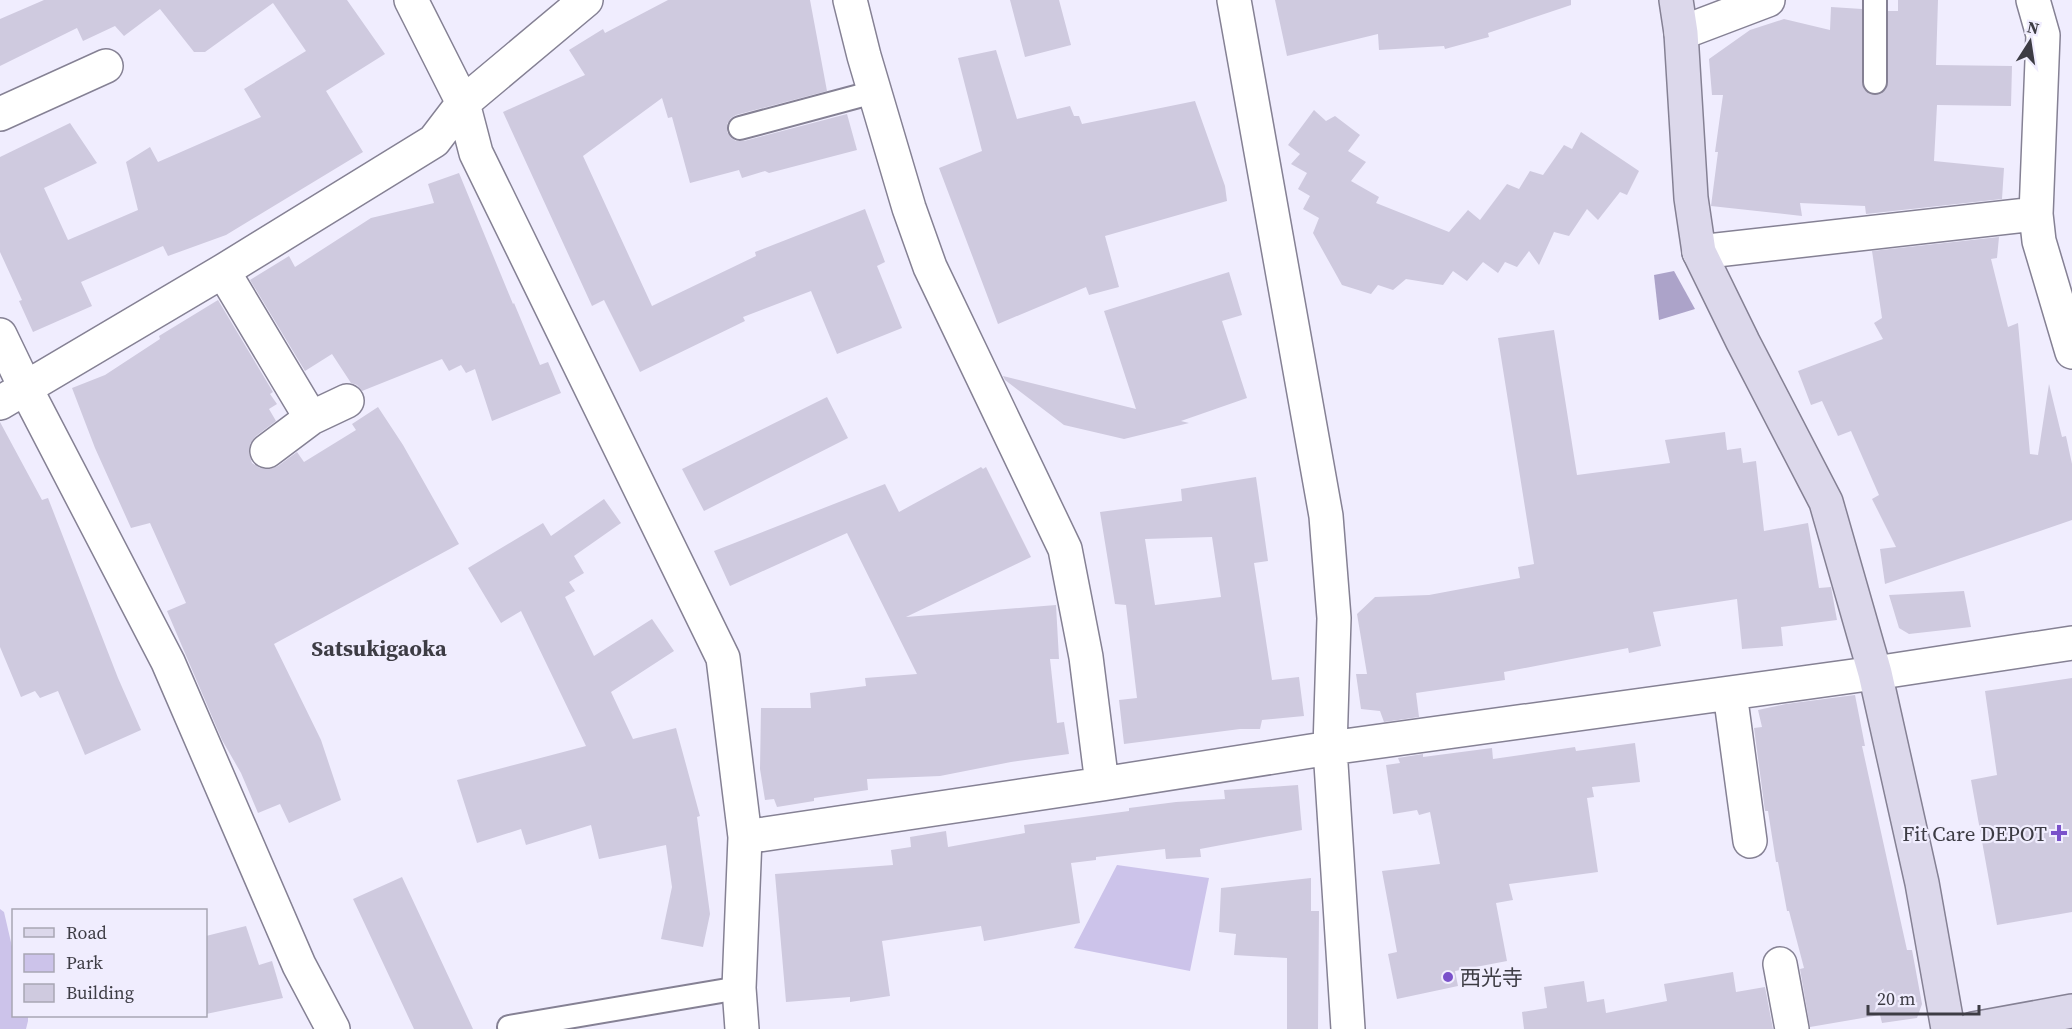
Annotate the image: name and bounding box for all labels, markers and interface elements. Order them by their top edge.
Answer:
north arrow [2000,12,2060,72]
text: N [2025,15,2041,39]
district label: Satsukigaoka [311,633,447,663]
place label: Fit Care DEPOT [1902,819,2047,848]
marker: Fit Care DEPOT [2052,826,2066,840]
legend [12,909,207,1017]
text: Road [66,920,107,945]
text: Park [66,950,103,975]
place label: 西光寺 [1460,963,1523,992]
marker: 西光寺 [1441,970,1455,984]
scale bar [1868,978,1979,1016]
text: Building [66,980,134,1005]
text: 20 m [1877,986,1915,1011]

